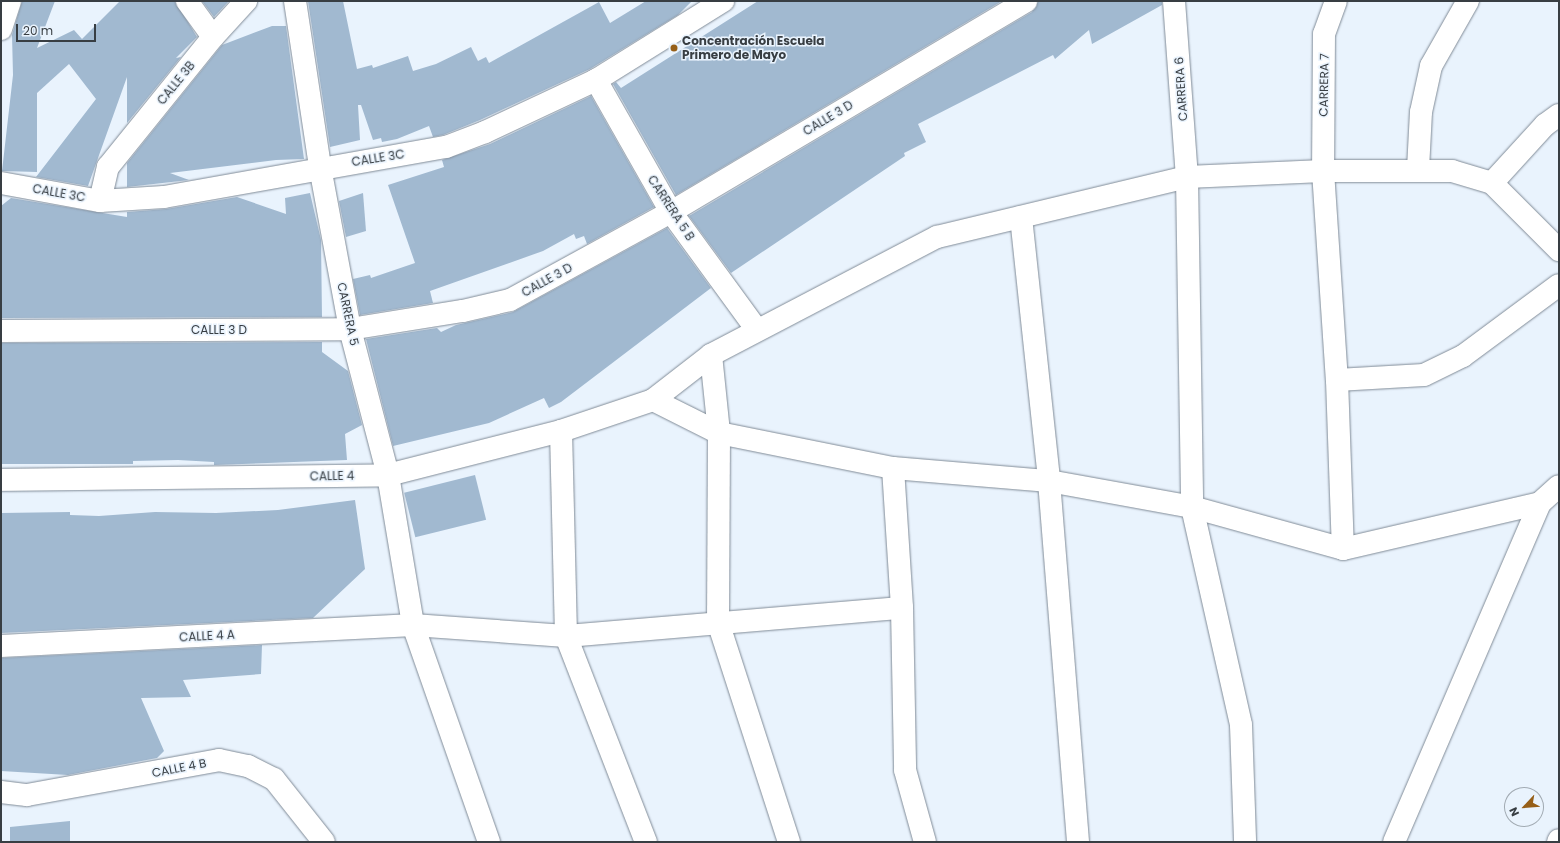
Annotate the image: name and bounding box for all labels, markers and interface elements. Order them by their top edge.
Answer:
scale bar [18,16,98,42]
text: 20 m [23,22,53,39]
place label: Concentración Escuela Primero de Mayo [682,34,824,62]
marker: Concentración Escuela Primero de Mayo [669,43,679,53]
street label: CARRERA 7 [1316,53,1332,117]
street label: CARRERA 6 [1172,56,1190,122]
street label: CALLE 3B [154,58,198,108]
street label: CALLE 3 D [800,97,856,139]
street label: CALLE 3C [350,147,406,169]
street label: CARRERA 5 B [645,173,697,243]
street label: CALLE 3C [31,181,87,205]
street label: CALLE 3 D [519,260,575,300]
street label: CARRERA 5 [334,281,362,347]
street label: CALLE 3 D [191,323,247,337]
street label: CALLE 4 [310,468,354,484]
street label: CALLE 4 A [179,627,235,645]
street label: CALLE 4 B [151,756,207,780]
north arrow [1504,787,1544,827]
text: N [1505,805,1523,819]

